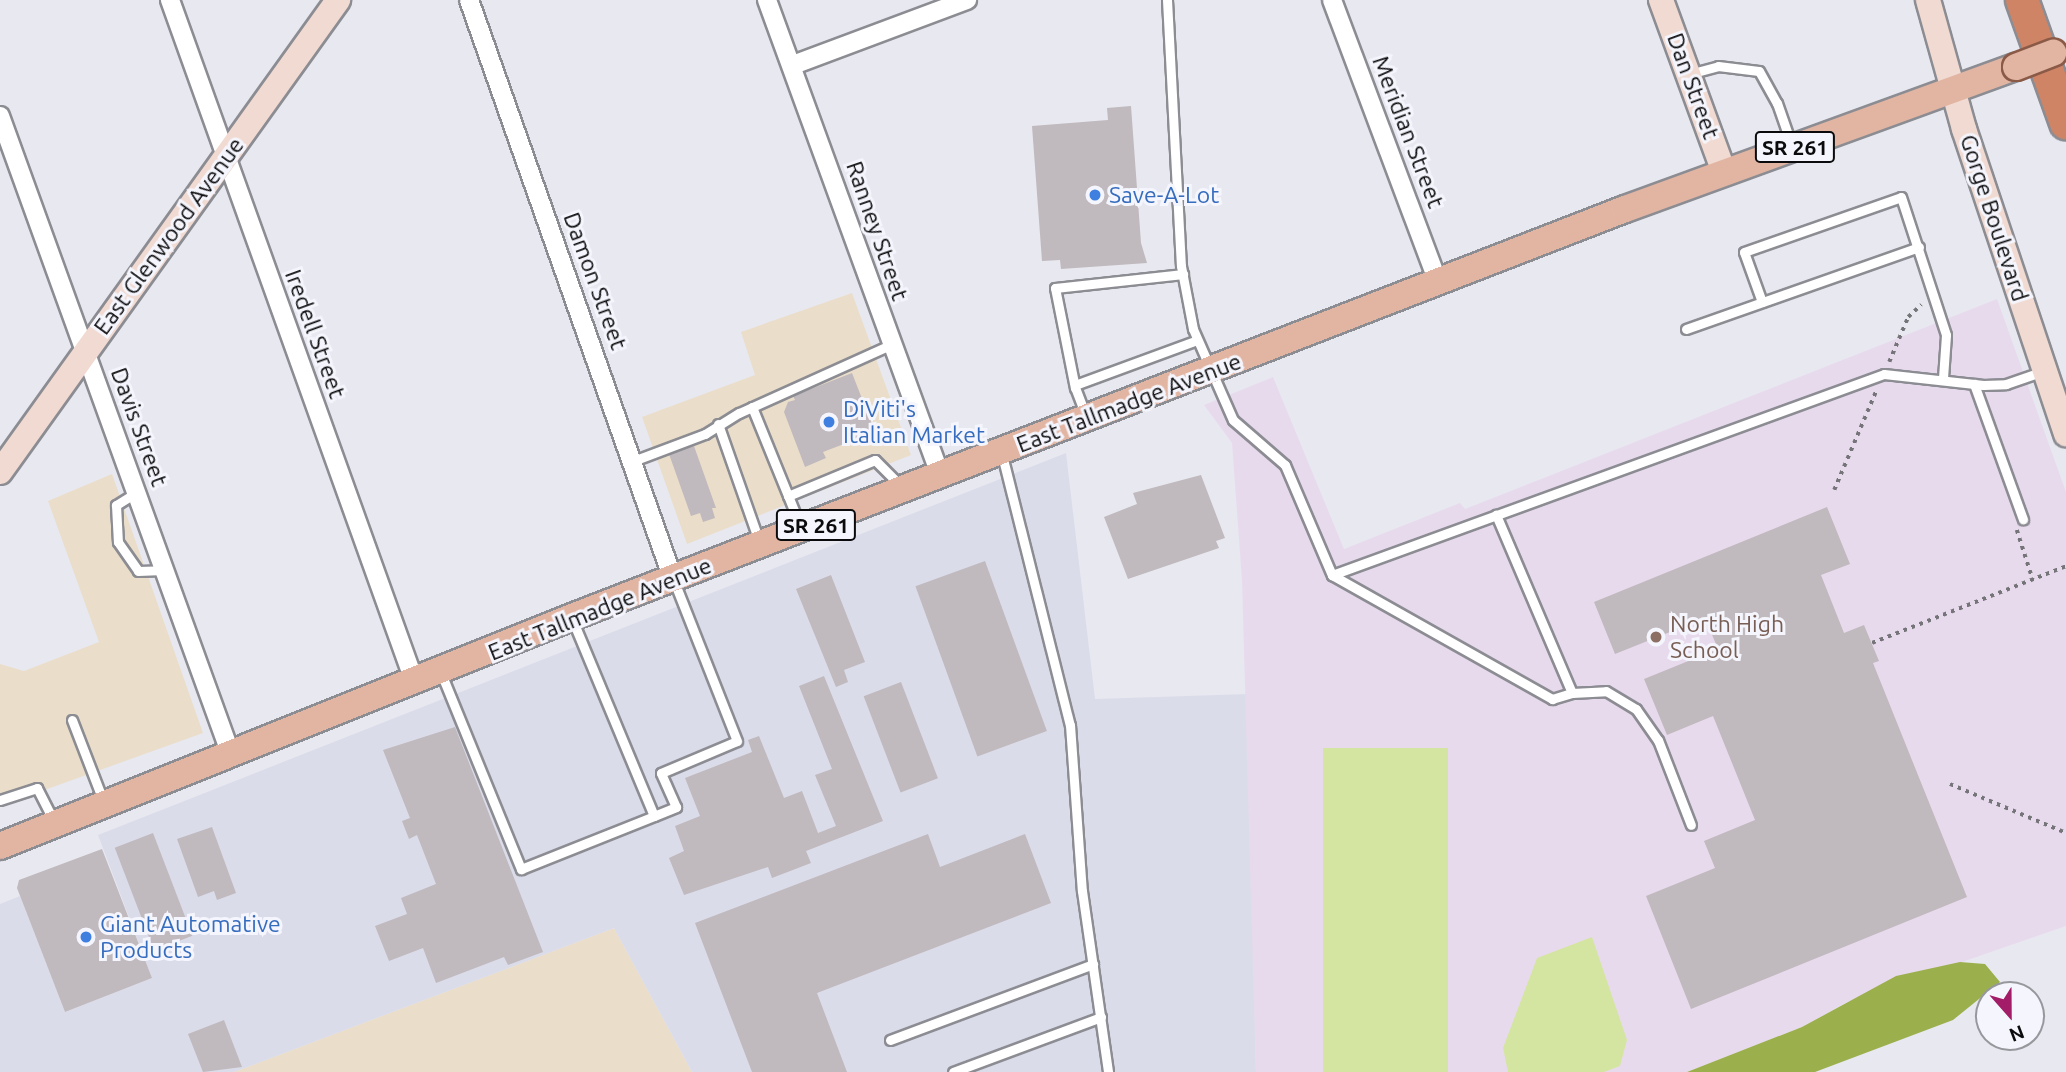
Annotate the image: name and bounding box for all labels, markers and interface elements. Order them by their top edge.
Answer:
street label: Dan Street [1661,29,1725,143]
street label: Meridian Street [1366,52,1450,212]
road number: SR 261 [1755,130,1835,164]
street label: Gorge Boulevard [1954,131,2034,305]
street label: East Glenwood Avenue [88,132,250,340]
street label: Ranney Street [840,158,914,304]
place label: Save-A-Lot [1109,181,1219,209]
marker: Save-A-Lot [1087,187,1103,203]
street label: Damon Street [557,209,633,353]
street label: Iredell Street [279,266,351,402]
street label: East Tallmadge Avenue [1013,347,1245,459]
street label: Davis Street [105,364,173,490]
place label: DiViti's Italian Market [843,395,985,449]
marker: DiViti's Italian Market [821,414,837,430]
road number: SR 261 [776,508,856,542]
street label: East Tallmadge Avenue [484,552,716,666]
place label: North High School [1670,610,1784,664]
marker: North High School [1648,629,1664,645]
place label: Giant Automative Products [100,910,281,964]
marker: Giant Automative Products [78,929,94,945]
north arrow [1975,981,2045,1051]
text: N [2006,1021,2027,1047]

